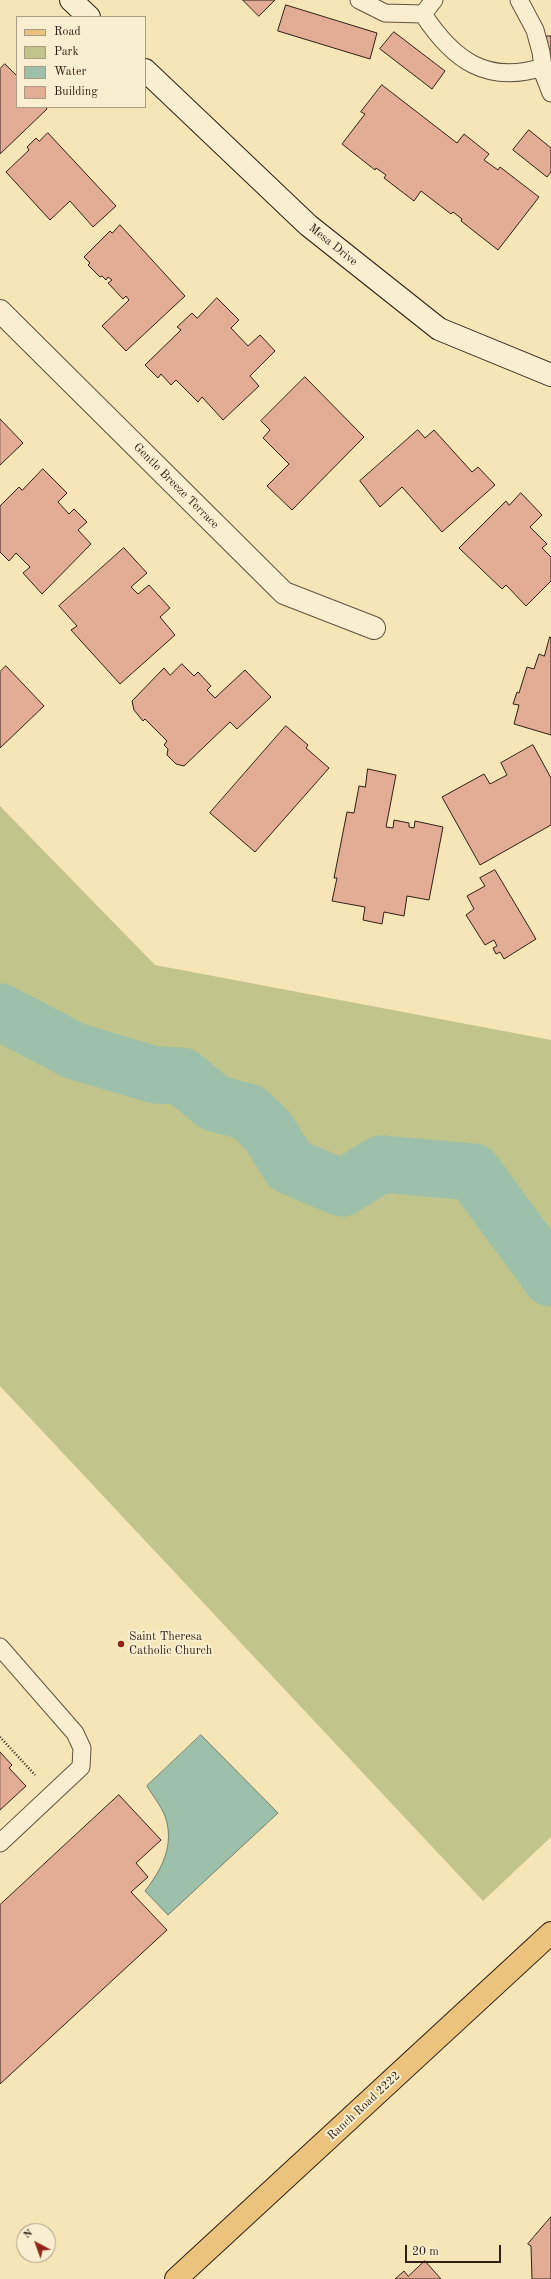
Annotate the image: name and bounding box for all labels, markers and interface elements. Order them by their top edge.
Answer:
legend [16,16,146,108]
text: Road [54,26,81,38]
text: Park [54,46,79,58]
text: Water [54,66,86,78]
text: Building [54,86,98,98]
street label: Mesa Drive [306,221,360,269]
street label: Gentle Breeze Terrace [130,440,222,532]
place label: Saint Theresa Catholic Church [129,1630,212,1658]
marker: Saint Theresa Catholic Church [116,1639,126,1649]
street label: Ranch Road 2222 [325,2069,403,2143]
north arrow [16,2223,56,2263]
text: N [22,2227,35,2241]
scale bar [407,2237,503,2263]
text: 20 m [412,2246,439,2258]

